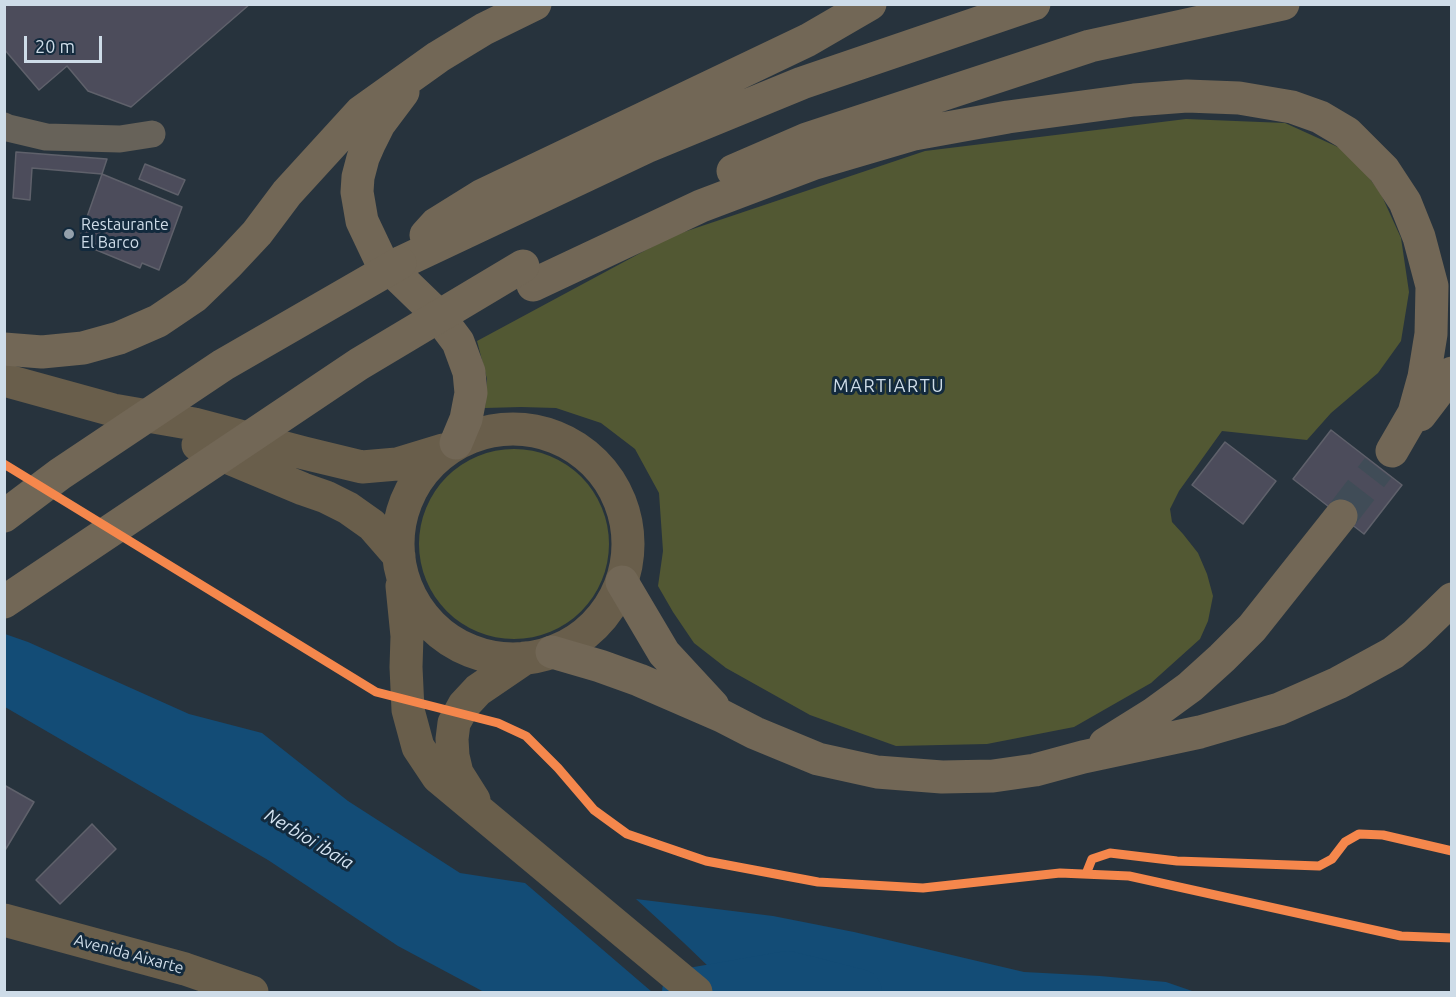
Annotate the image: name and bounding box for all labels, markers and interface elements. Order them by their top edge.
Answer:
scale bar [27,24,105,62]
text: 20 m [35,36,75,56]
place label: Restaurante El Barco [81,215,169,253]
marker: Restaurante El Barco [62,227,76,241]
district label: MARTIARTU [833,375,945,397]
water label: Nerbioi ibaia [261,804,357,874]
street label: Avenida Aixarte [72,930,186,978]

